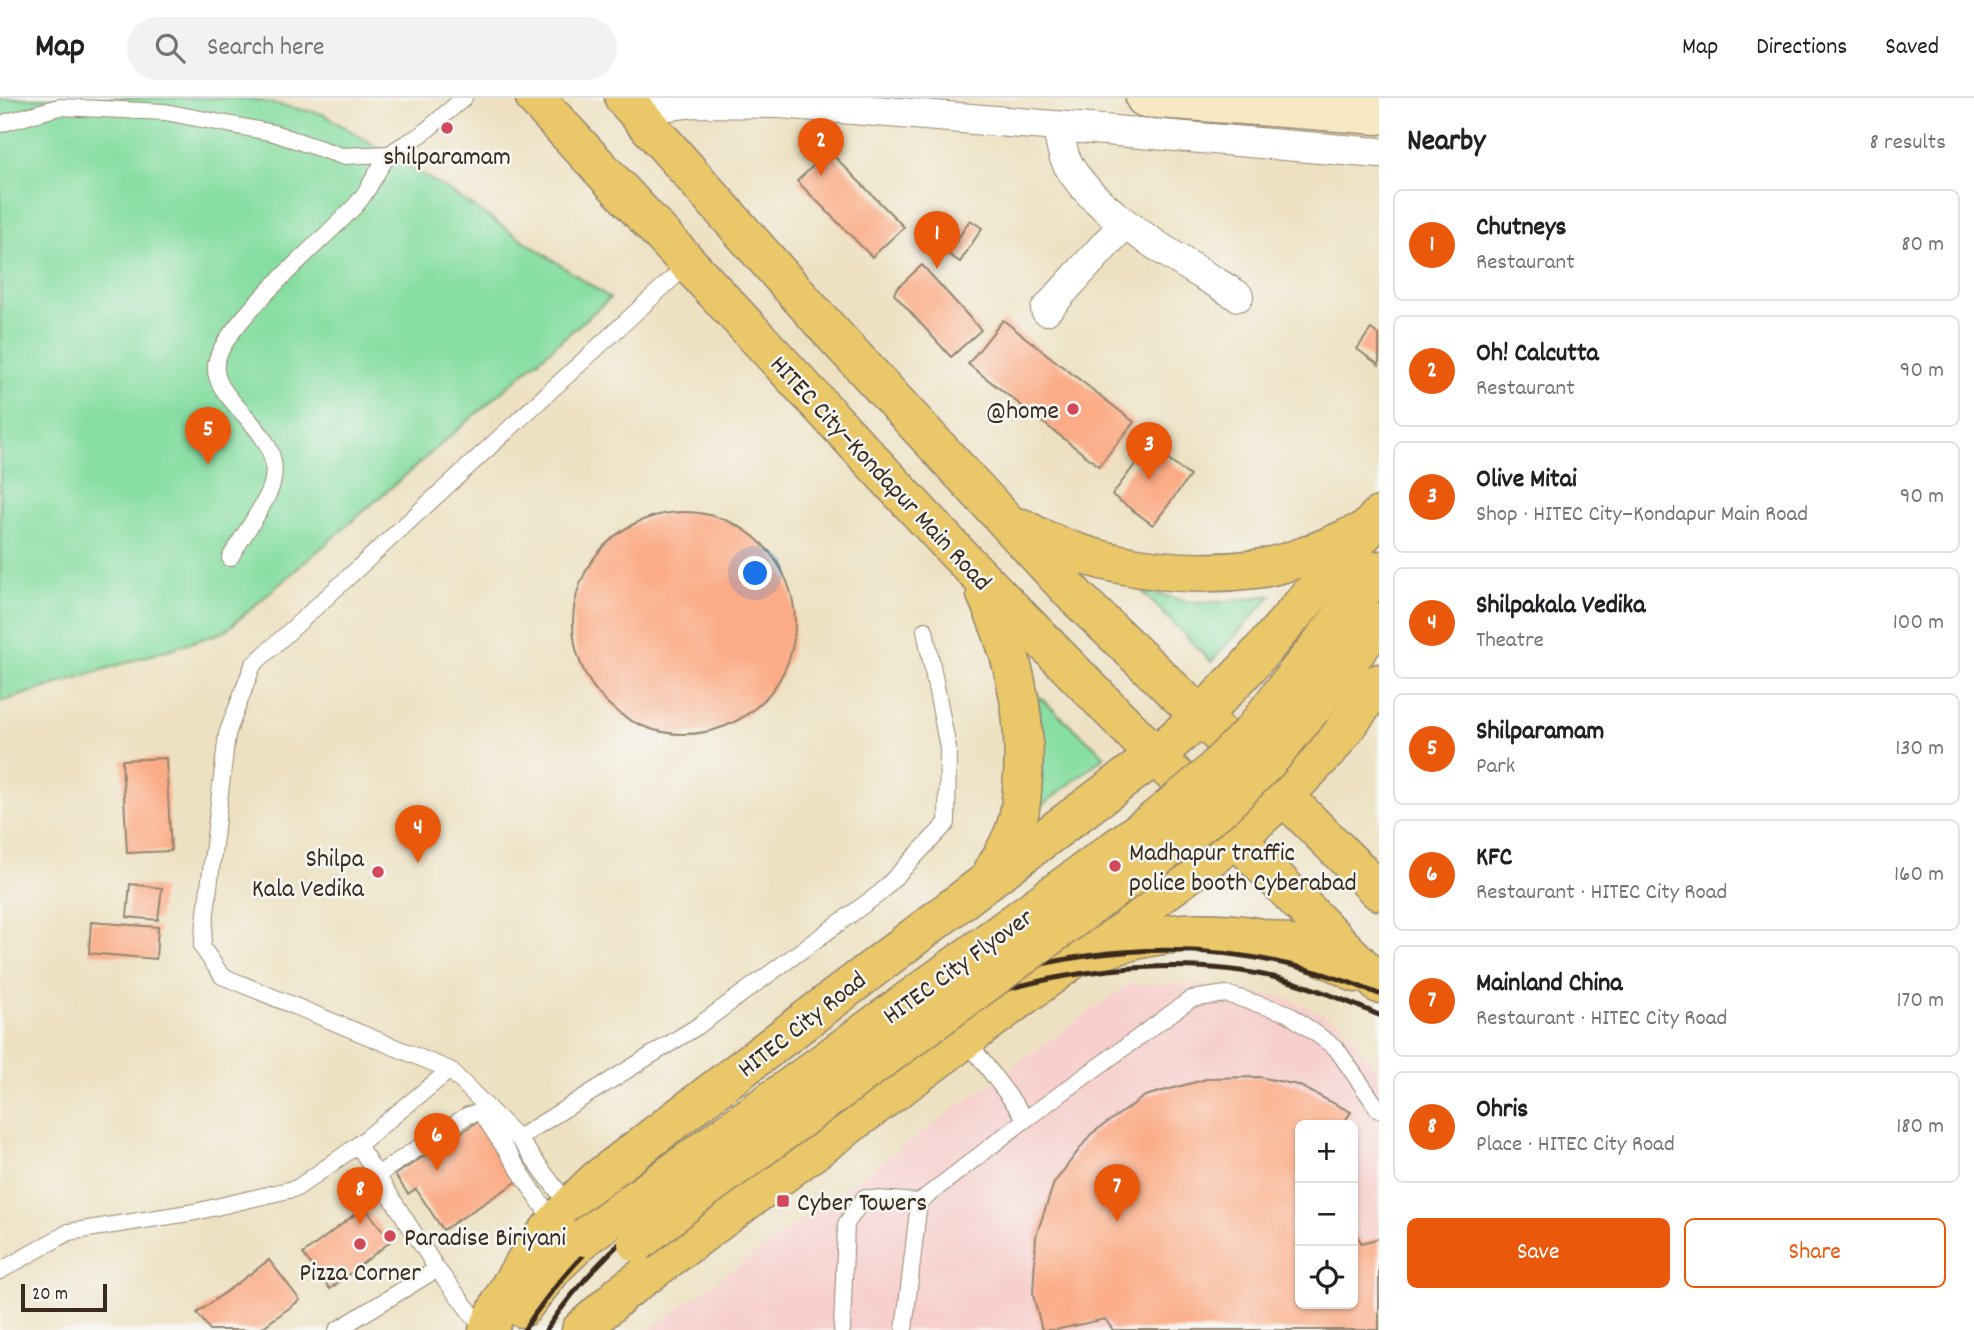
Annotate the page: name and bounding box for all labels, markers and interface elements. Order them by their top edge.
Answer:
search box [127,17,617,80]
text: Map [35,25,85,72]
icon: search [151,29,189,67]
text: Search here [207,30,325,67]
text: Map [1682,31,1718,65]
text: Directions [1756,31,1847,65]
text: Saved [1885,31,1939,65]
pin: 2 [798,118,844,176]
marker: shilparamam [439,120,455,136]
text: Nearby [1407,122,1485,165]
text: 8 results [1870,127,1946,160]
place label: shilparamam [383,140,511,177]
text: Chutneys [1476,210,1566,247]
pin: 1 [914,211,960,269]
text: 1 [1429,229,1435,262]
text: 80 m [1901,229,1944,262]
text: Restaurant [1476,247,1575,280]
text: Oh! Calcutta [1476,336,1599,373]
street label: HITEC City–Kondapur Main Road [760,348,999,601]
text: 2 [1427,355,1437,388]
text: 90 m [1900,355,1944,388]
text: Restaurant [1476,373,1575,406]
place label: @home [985,394,1059,431]
marker: @home [1065,401,1081,417]
pin: 5 [185,407,231,465]
pin: 3 [1126,422,1172,480]
text: Olive Mitai [1476,462,1577,499]
text: 3 [1427,481,1437,514]
text: 90 m [1900,481,1944,514]
text: Shop · HITEC City–Kondapur Main Road [1476,499,1808,532]
your location [738,556,772,590]
text: Shilpakala Vedika [1476,588,1645,625]
text: 4 [1427,607,1437,640]
text: 100 m [1893,607,1944,640]
text: Theatre [1476,625,1544,658]
text: Shilparamam [1476,714,1604,751]
text: 5 [1427,733,1437,766]
text: 130 m [1895,733,1944,766]
text: Park [1476,751,1515,784]
pin: 4 [395,805,441,863]
place label: Madhapur traffic police booth Cyberabad [1129,836,1357,903]
text: KFC [1476,840,1512,877]
place label: Shilpa Kala Vedika [252,842,365,909]
marker: Madhapur traffic police booth Cyberabad [1107,858,1123,874]
text: 6 [1426,859,1438,892]
text: 160 m [1894,859,1944,892]
marker: Shilpa Kala Vedika [370,864,386,880]
text: Restaurant · HITEC City Road [1476,877,1727,910]
street label: HITEC City Flyover [876,900,1042,1035]
street label: HITEC City Road [731,964,875,1088]
text: Mainland China [1476,966,1622,1003]
text: 7 [1428,985,1436,1018]
text: 170 m [1897,985,1944,1018]
text: Restaurant · HITEC City Road [1476,1003,1727,1036]
text: Ohris [1476,1092,1528,1129]
text: 8 [1427,1111,1437,1144]
text: 180 m [1896,1111,1944,1144]
pin: 6 [414,1113,460,1171]
map controls [1295,1120,1358,1309]
button: + [1295,1120,1358,1183]
text: Place · HITEC City Road [1476,1129,1675,1162]
pin: 7 [1094,1164,1140,1222]
pin: 8 [337,1167,383,1225]
button: − [1295,1183,1358,1246]
place label: Cyber Towers [797,1186,927,1223]
marker: Cyber Towers [775,1193,791,1209]
button: Save [1407,1218,1670,1288]
button: Share [1684,1218,1946,1288]
place label: Paradise Biriyani [404,1221,566,1258]
marker: Paradise Biriyani [382,1228,398,1244]
marker: Pizza Corner [352,1236,368,1252]
button: locate [1295,1246,1358,1309]
place label: Pizza Corner [299,1256,421,1293]
scale bar [21,1281,107,1313]
text: 20 m [32,1282,68,1309]

